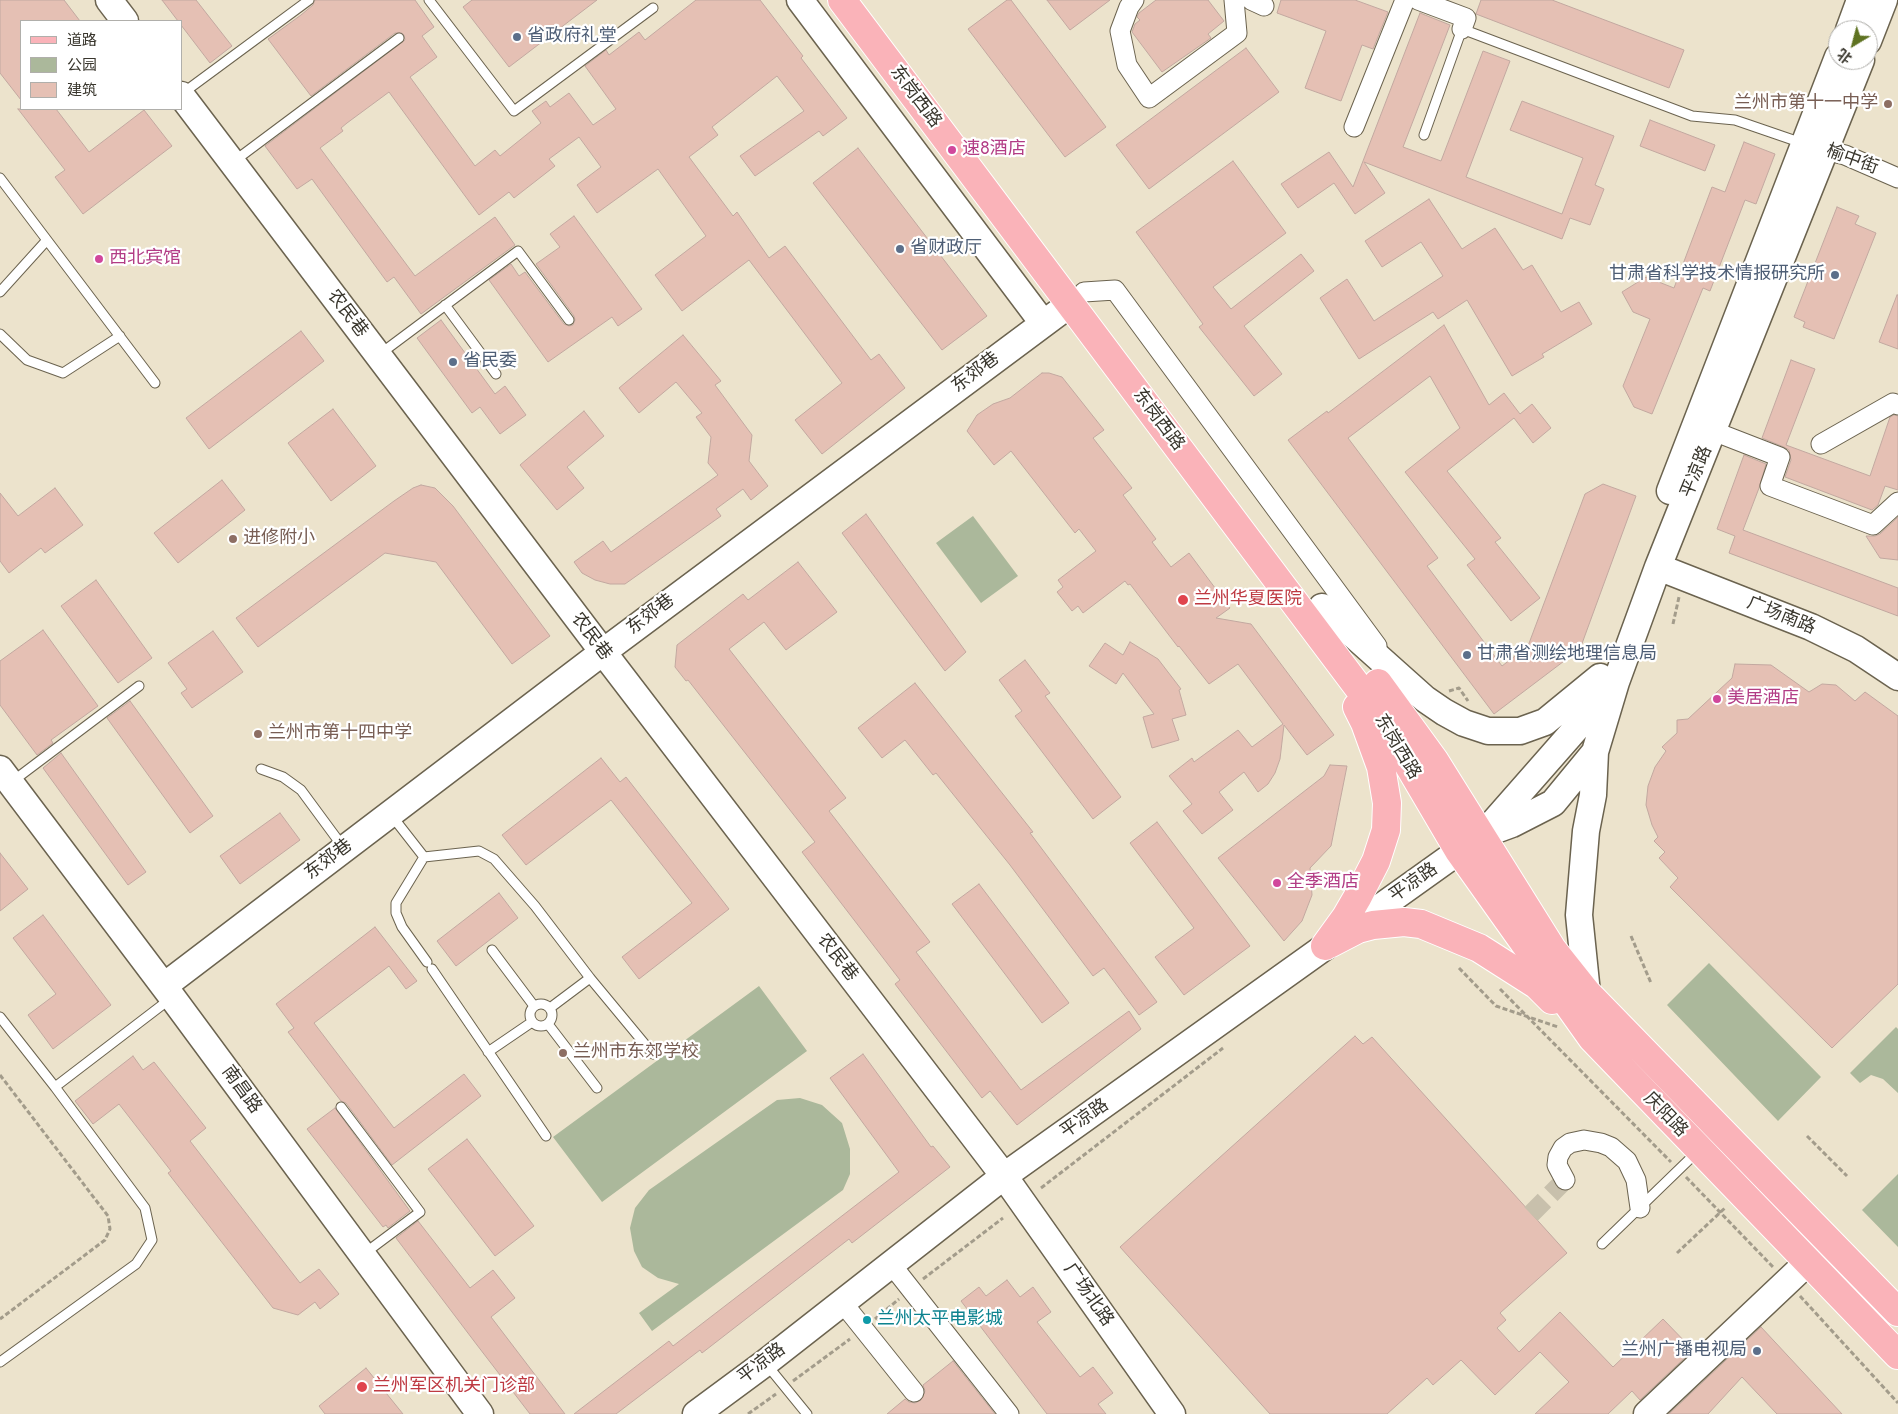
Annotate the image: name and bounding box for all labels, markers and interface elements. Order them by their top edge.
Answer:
legend [20,20,182,110]
north arrow [1828,20,1878,70]
place label: 省政府礼堂 [527,26,617,48]
text: 道路 [67,29,97,51]
marker: 省政府礼堂 [511,31,523,43]
text: 北 [1833,44,1856,68]
text: 公园 [67,54,97,76]
street label: 东岗西路 [885,62,945,132]
text: 建筑 [67,79,97,101]
place label: 兰州市第十一中学 [1734,93,1878,115]
marker: 兰州市第十一中学 [1882,98,1894,110]
place label: 速8酒店 [962,139,1026,161]
street label: 榆中街 [1823,141,1881,179]
marker: 速8酒店 [946,144,958,156]
place label: 省财政厅 [910,238,982,260]
marker: 省财政厅 [894,243,906,255]
place label: 西北宾馆 [109,248,181,270]
marker: 西北宾馆 [93,253,105,265]
place label: 甘肃省科学技术情报研究所 [1609,264,1825,286]
marker: 甘肃省科学技术情报研究所 [1829,269,1841,281]
street label: 农民巷 [322,286,372,342]
street label: 东郊巷 [948,348,1004,398]
place label: 省民委 [463,351,517,373]
marker: 省民委 [447,356,459,368]
street label: 东岗西路 [1128,385,1188,455]
street label: 平凉路 [1677,443,1717,501]
place label: 进修附小 [243,528,315,550]
marker: 进修附小 [227,533,239,545]
place label: 兰州华夏医院 [1194,589,1302,611]
street label: 东郊巷 [623,590,679,640]
marker: 兰州华夏医院 [1176,593,1190,607]
street label: 广场南路 [1744,593,1818,639]
street label: 农民巷 [566,609,616,665]
place label: 甘肃省测绘地理信息局 [1477,644,1657,666]
marker: 甘肃省测绘地理信息局 [1461,649,1473,661]
place label: 美居酒店 [1727,688,1799,710]
marker: 美居酒店 [1711,693,1723,705]
street label: 东岗西路 [1369,711,1425,783]
place label: 兰州市第十四中学 [268,723,412,745]
marker: 兰州市第十四中学 [252,728,264,740]
street label: 东郊巷 [301,835,357,885]
street label: 平凉路 [1386,859,1442,907]
place label: 全季酒店 [1287,872,1359,894]
marker: 全季酒店 [1271,877,1283,889]
street label: 农民巷 [812,930,862,986]
place label: 兰州市东郊学校 [573,1042,699,1064]
marker: 兰州市东郊学校 [557,1047,569,1059]
street label: 南昌路 [216,1062,266,1118]
street label: 庆阳路 [1638,1088,1692,1142]
street label: 平凉路 [1057,1095,1113,1143]
street label: 广场北路 [1059,1259,1117,1331]
place label: 兰州太平电影城 [877,1309,1003,1331]
marker: 兰州太平电影城 [861,1314,873,1326]
street label: 平凉路 [734,1339,790,1389]
place label: 兰州广播电视局 [1621,1340,1747,1362]
marker: 兰州广播电视局 [1751,1345,1763,1357]
place label: 兰州军区机关门诊部 [373,1376,535,1398]
marker: 兰州军区机关门诊部 [355,1380,369,1394]

